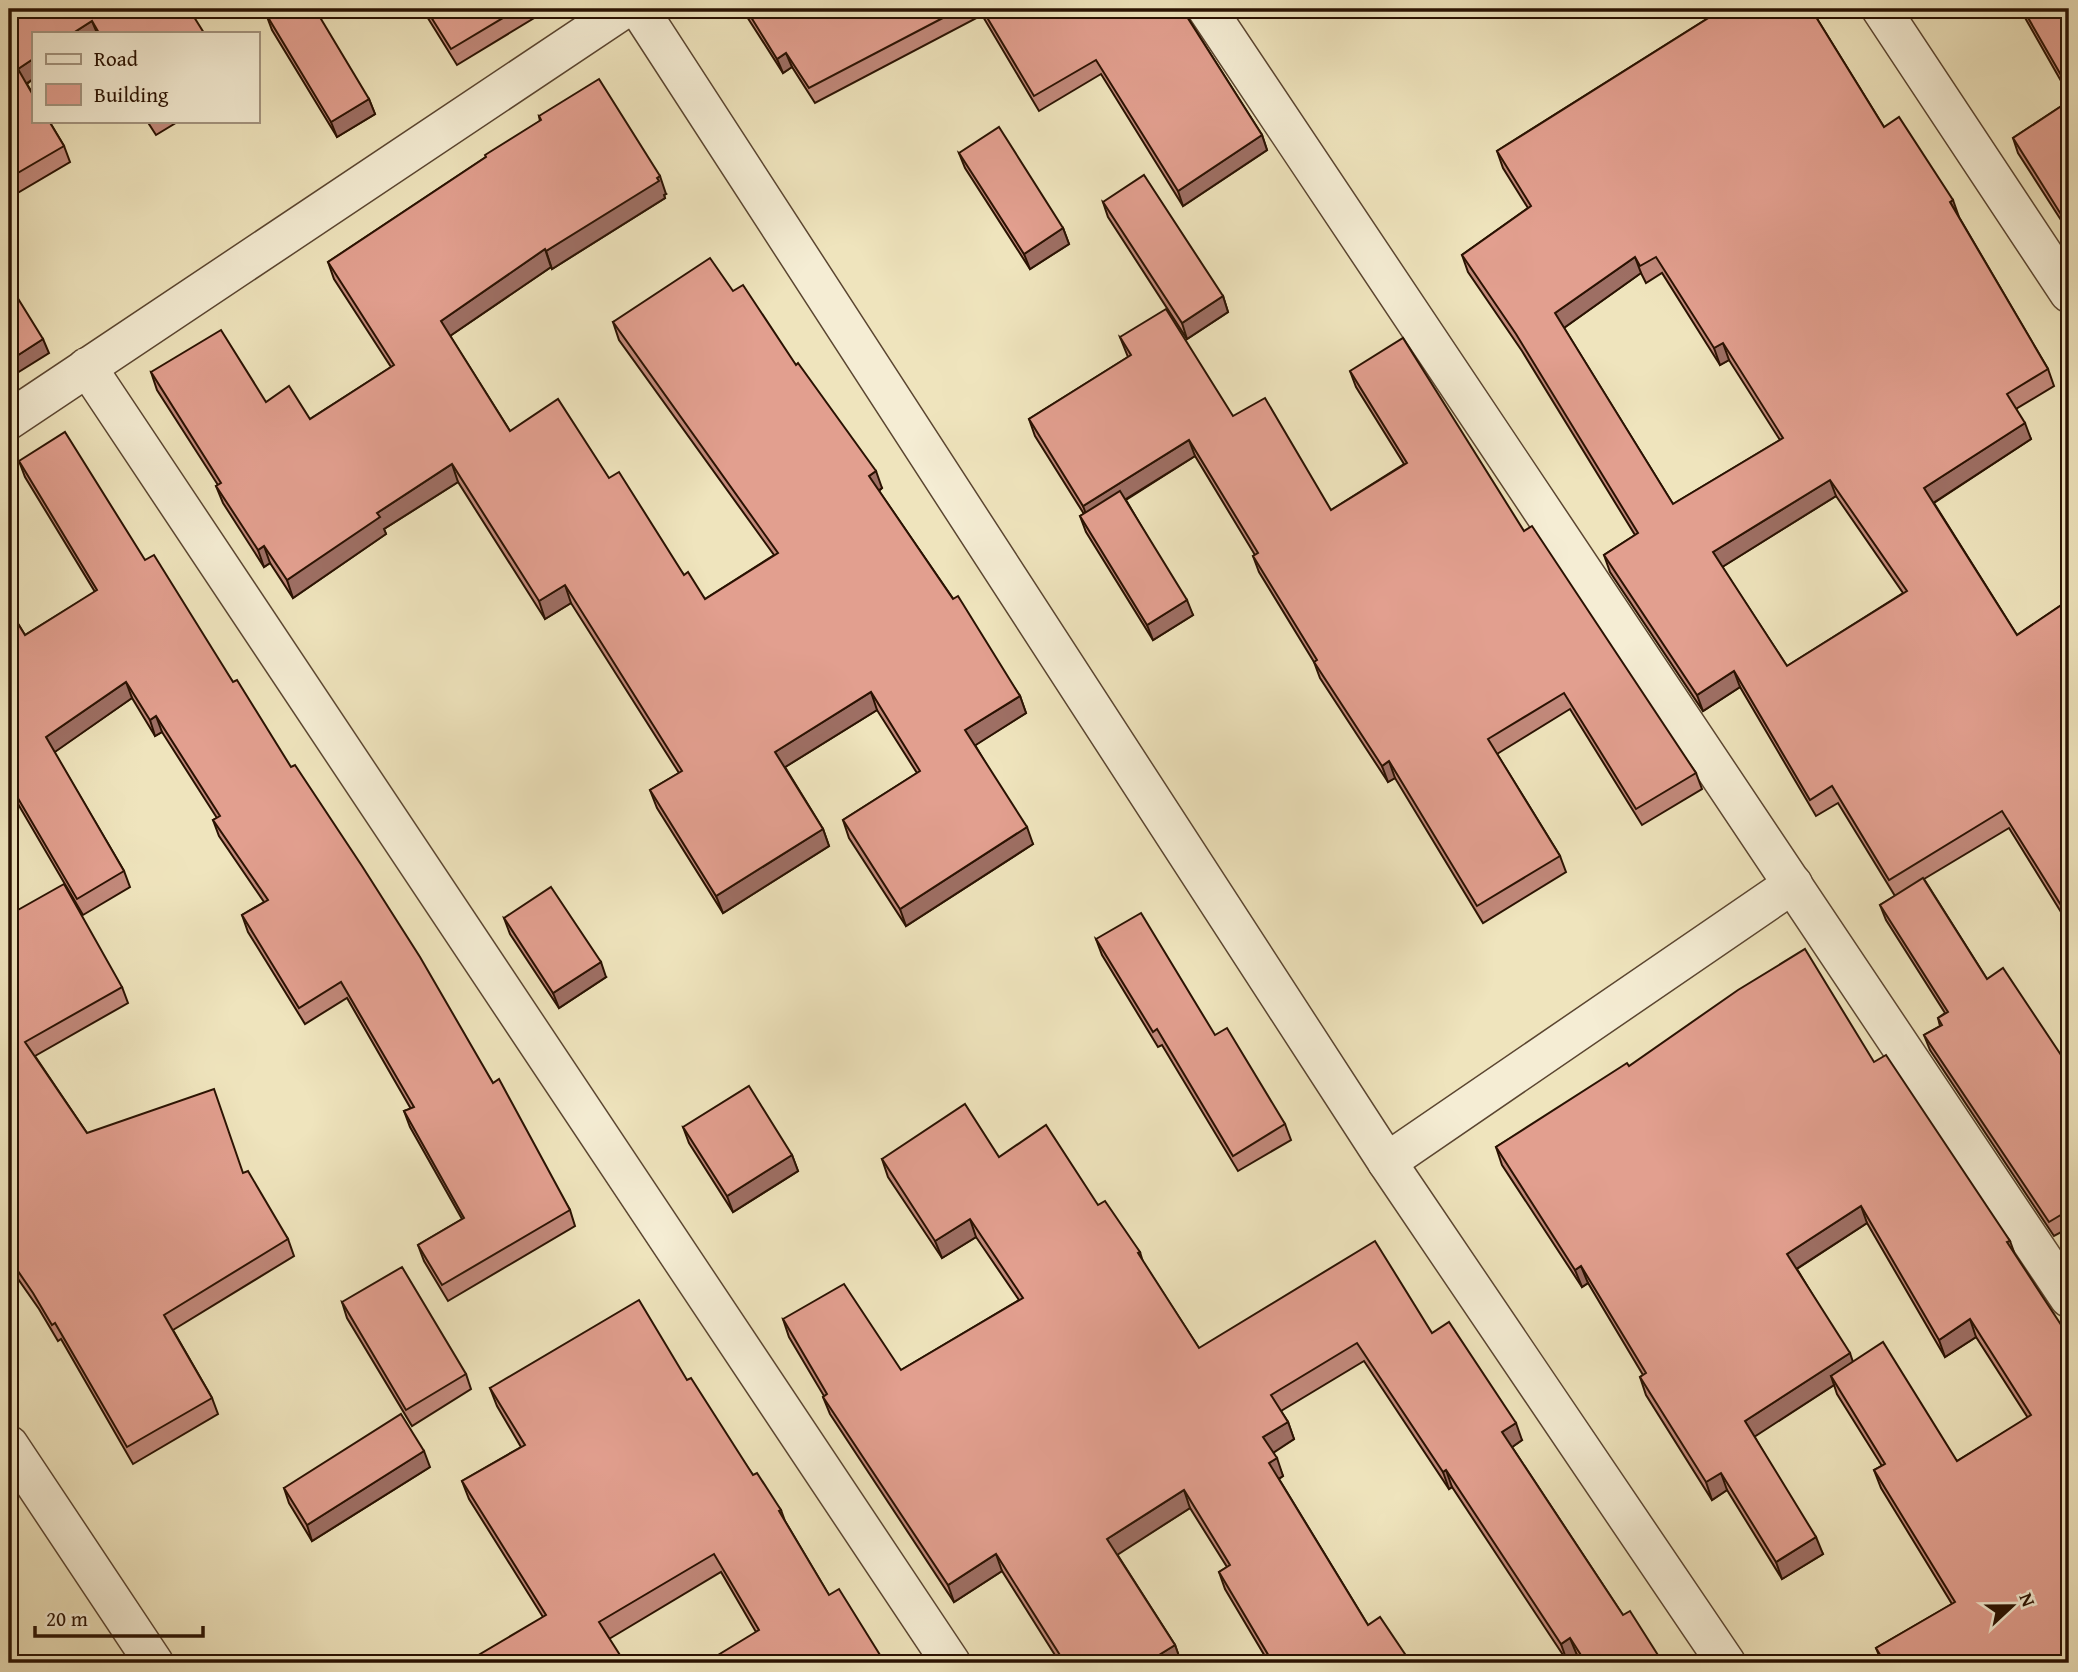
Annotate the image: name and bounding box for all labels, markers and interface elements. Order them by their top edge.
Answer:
legend [32,32,259,122]
text: Road [94,43,139,74]
text: Building [94,79,169,110]
north arrow [1976,1570,2046,1640]
text: N [2012,1588,2043,1611]
scale bar [35,1595,203,1639]
text: 20 m [46,1603,88,1634]

